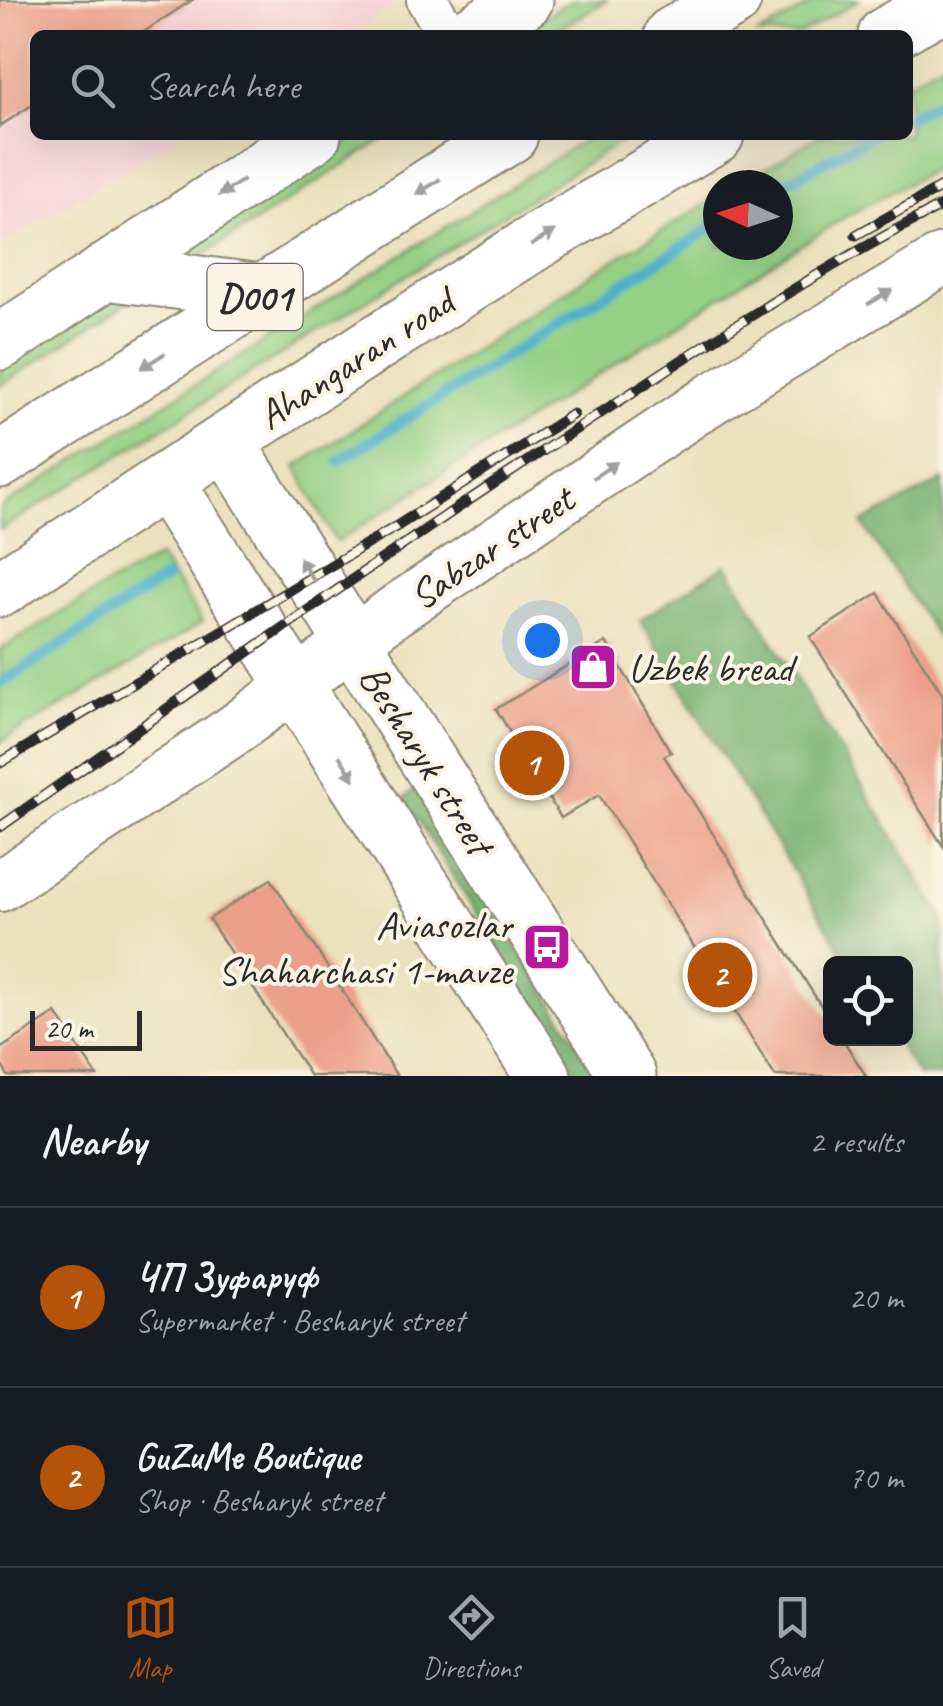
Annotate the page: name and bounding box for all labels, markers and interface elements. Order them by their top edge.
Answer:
search box [30,30,913,140]
icon: search [65,58,120,113]
text: Search here [145,62,300,109]
north arrow [703,170,793,260]
one-way arrow [414,178,442,196]
one-way arrow [217,179,245,197]
one-way arrow [529,229,557,247]
road number: D001 [208,264,302,330]
street label: Ahangaran road [248,274,468,441]
one-way arrow [866,289,894,306]
one-way arrow [139,352,167,370]
one-way arrow [592,462,619,480]
street label: Sabzar street [400,473,586,621]
one-way arrow [298,556,316,583]
your location [517,615,568,666]
shop icon: Uzbek bread [567,641,619,693]
place label: Uzbek bread [628,643,798,693]
street label: Besharyk street [348,655,507,869]
pin: 1 [500,726,564,800]
one-way arrow [337,754,355,782]
place label: Aviasozlar Shaharchasi 1-mavze [218,900,515,996]
bus stop icon: Aviasozlar Shaharchasi 1-mavze [521,921,573,973]
pin: 2 [688,938,752,1012]
map controls [823,956,913,1046]
button: locate [823,956,913,1046]
scale bar [30,1006,142,1050]
text: 20 m [45,1011,93,1046]
text: Nearby [40,1115,146,1168]
text: 2 results [809,1121,903,1162]
text: ЧП Зуфаруф [135,1253,318,1300]
text: 1 [65,1277,80,1318]
text: 20 m [849,1277,903,1318]
text: Supermarket · Besharyk street [135,1300,464,1341]
text: GuZuMe Boutique [135,1433,360,1480]
text: 2 [65,1457,80,1498]
text: 70 m [849,1457,903,1498]
text: Shop · Besharyk street [135,1480,383,1521]
tab: Map [123,1590,178,1685]
tab: Directions [423,1590,520,1685]
tab: Saved [765,1590,820,1685]

